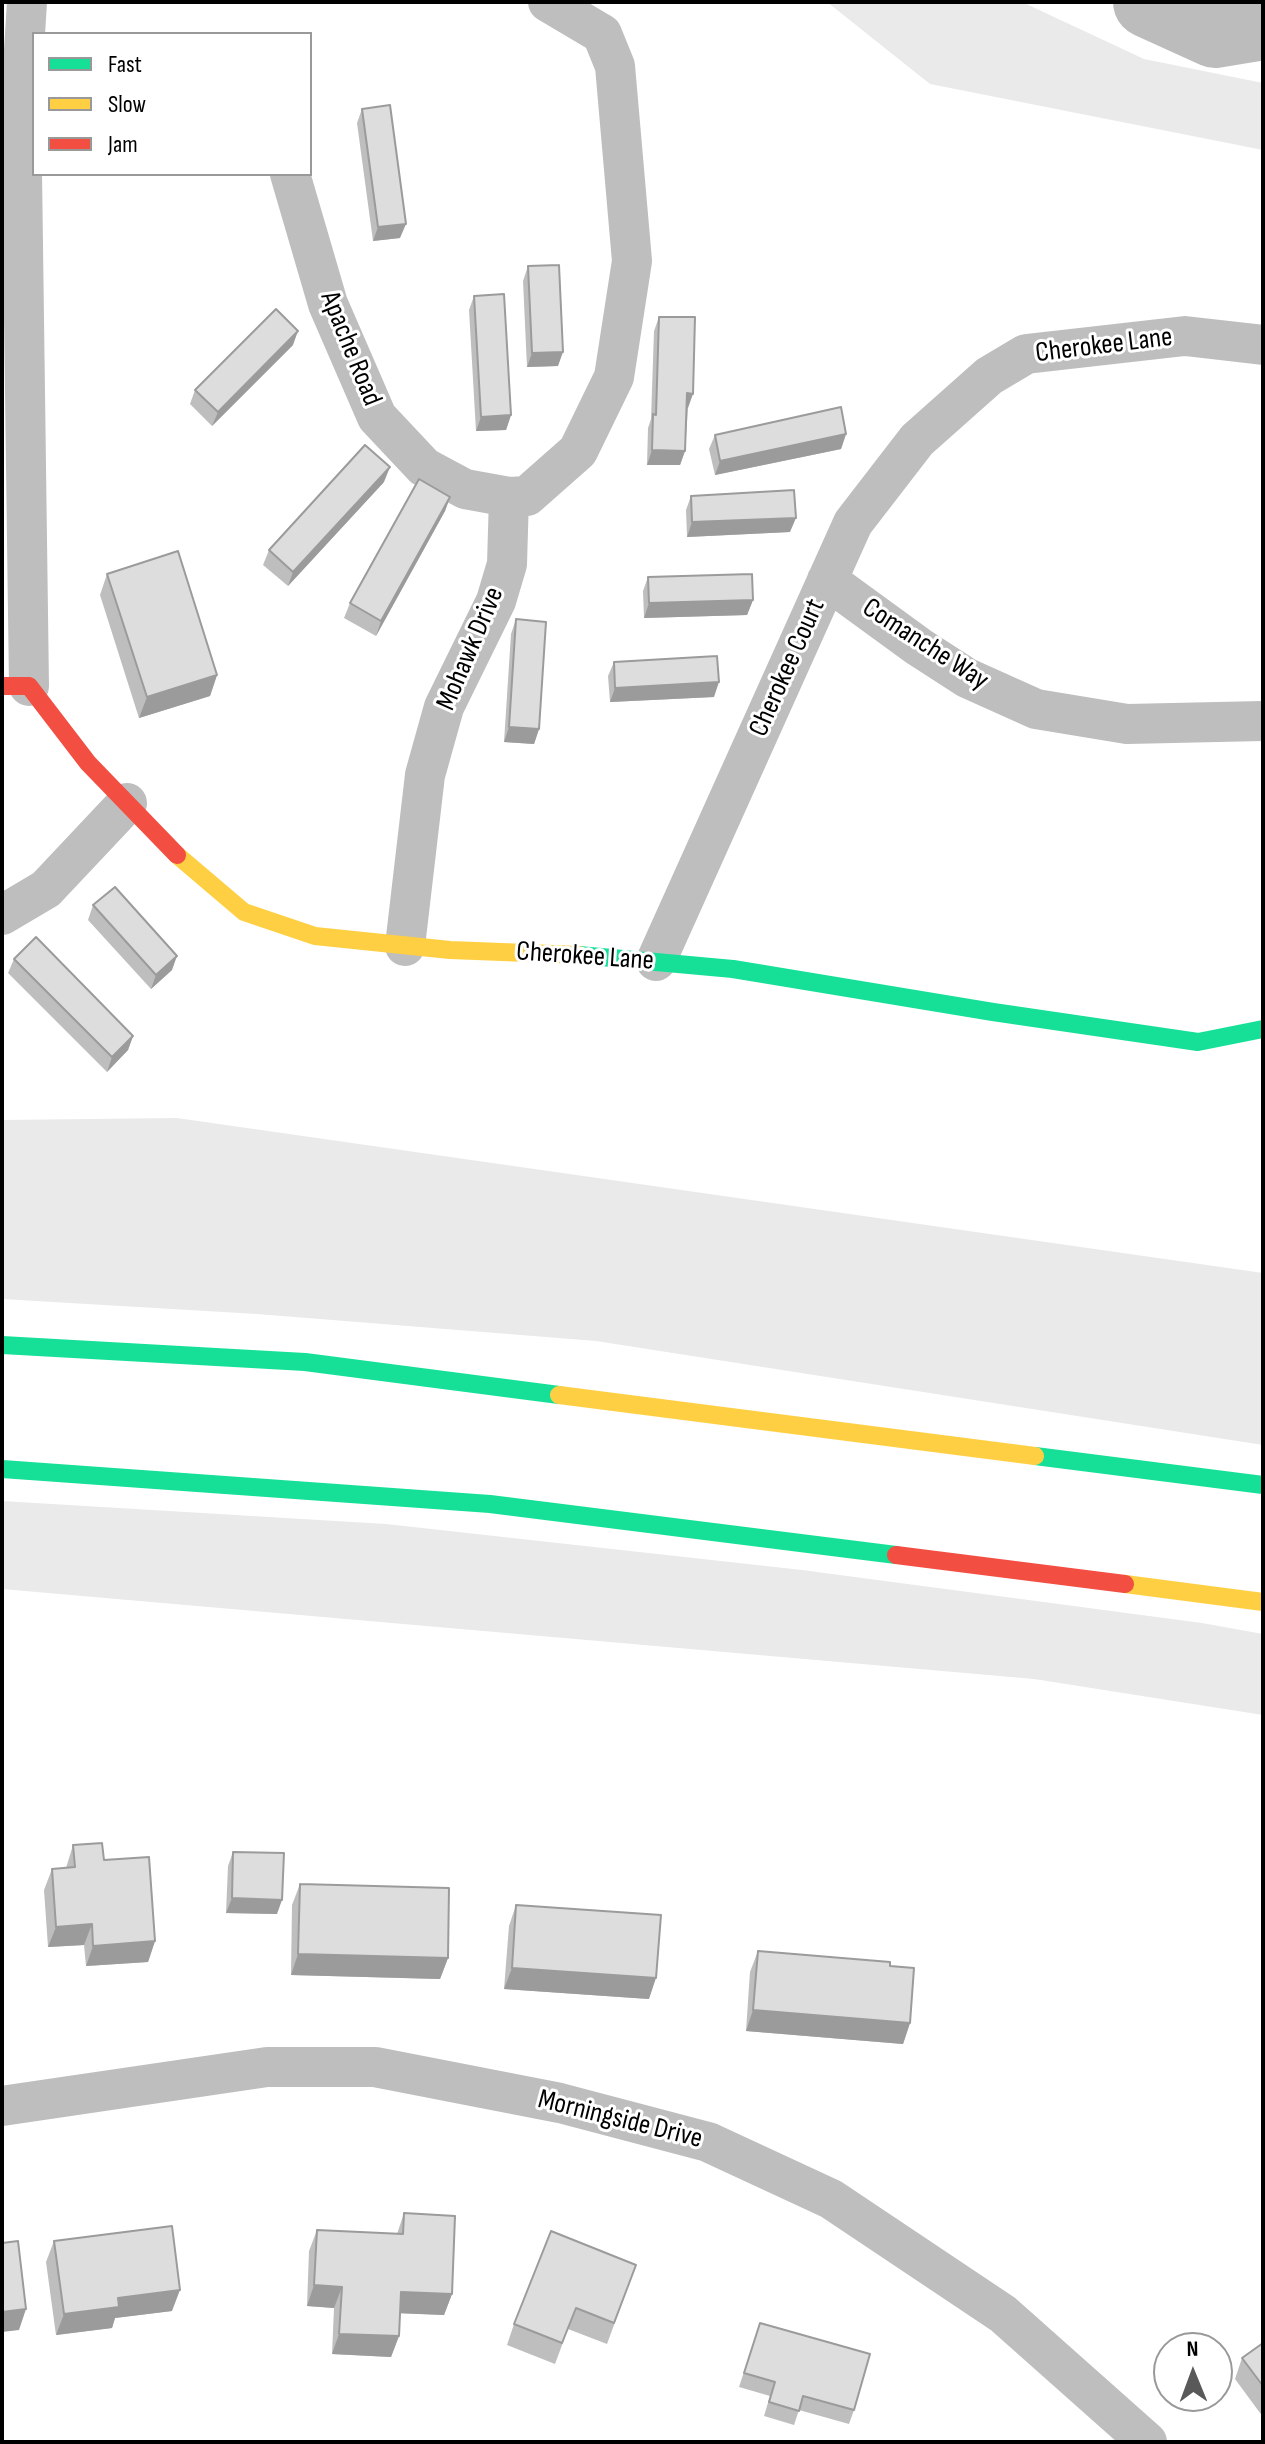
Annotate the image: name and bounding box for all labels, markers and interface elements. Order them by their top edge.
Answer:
legend [32,32,312,176]
text: Fast [108,50,142,79]
text: Slow [108,90,146,119]
text: Jam [108,130,138,159]
street label: Apache Road [312,287,388,411]
street label: Cherokee Lane [1034,321,1174,371]
street label: Mohawk Drive [430,582,512,716]
street label: Comanche Way [856,592,994,698]
street label: Cherokee Court [743,594,833,742]
street label: Cherokee Lane [515,935,655,979]
street label: Morningside Drive [534,2083,706,2157]
north arrow [1153,2332,1233,2412]
text: N [1186,2336,1199,2363]

